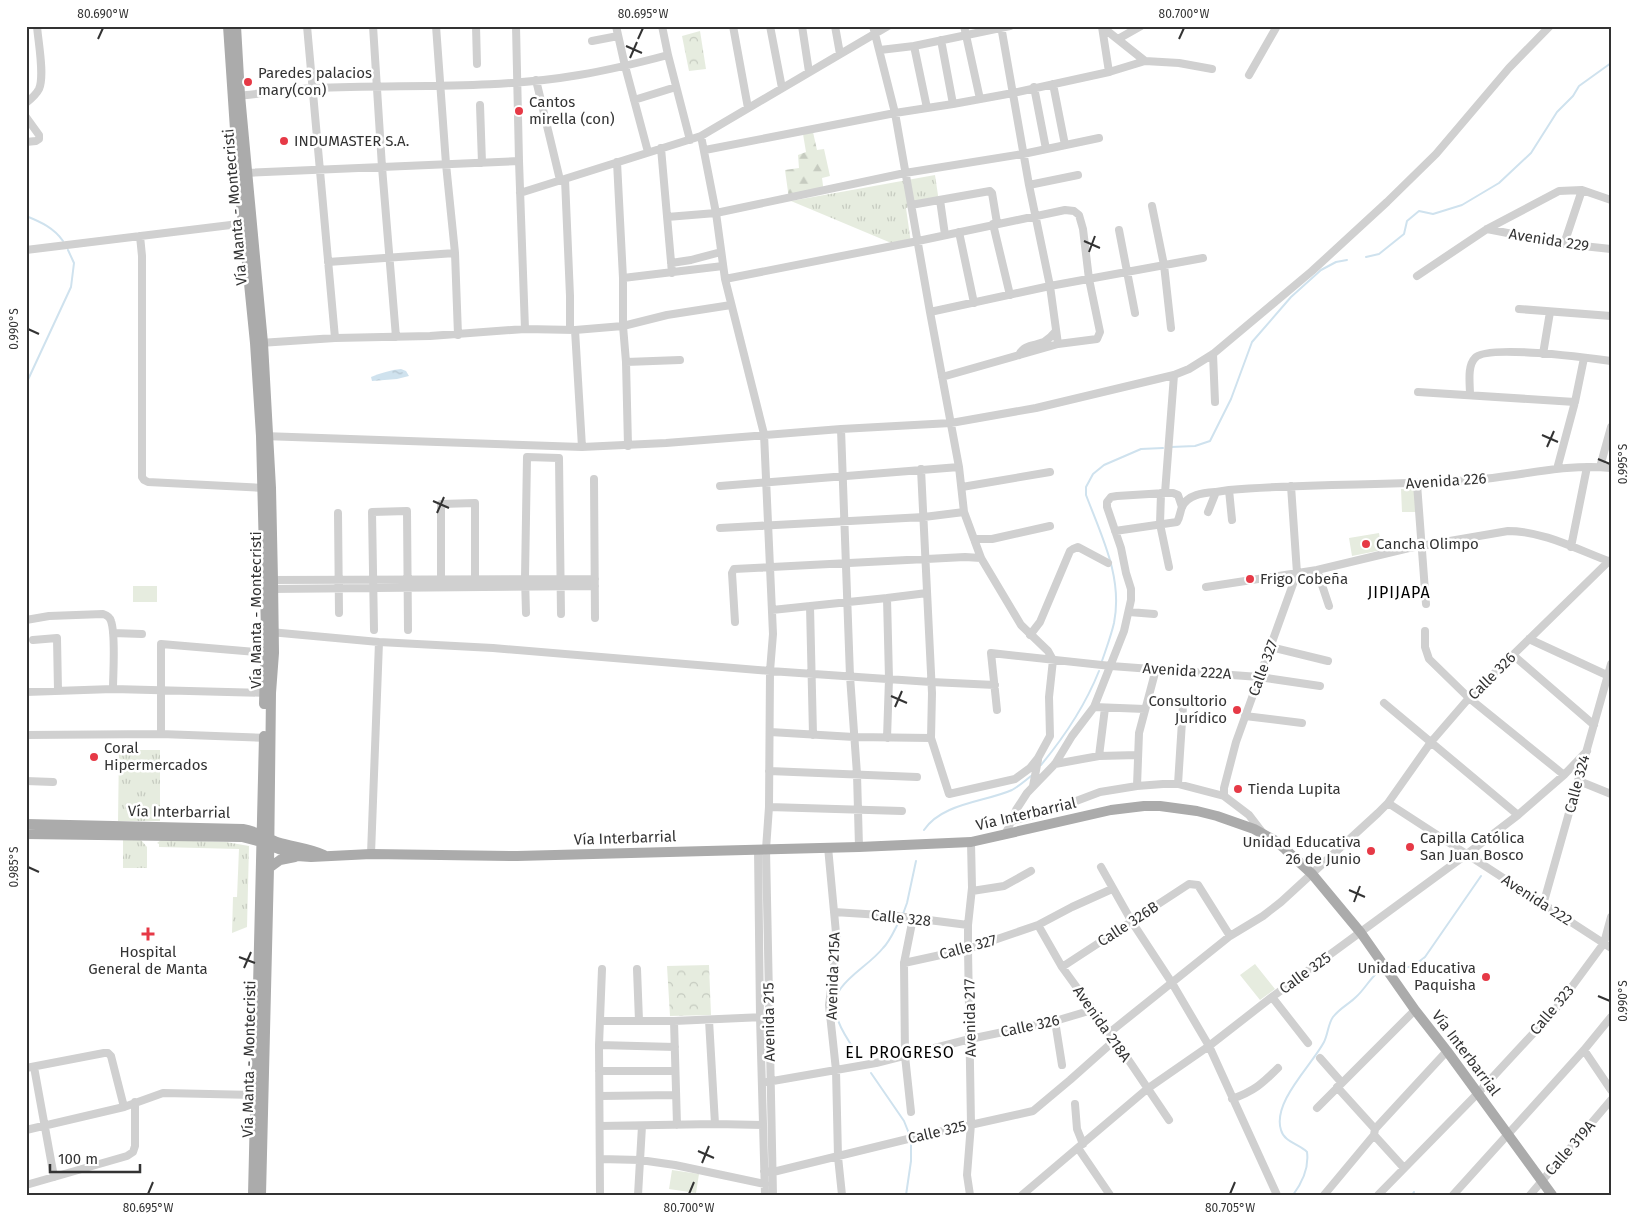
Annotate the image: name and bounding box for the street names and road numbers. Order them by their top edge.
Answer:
street label: Vía Manta - Montecristi [219,128,251,286]
street label: Avenida 229 [1508,225,1590,255]
street label: Avenida 226 [1405,469,1487,493]
street label: Vía Manta - Montecristi [247,531,265,689]
street label: Calle 327 [1245,637,1282,699]
street label: Calle 326 [1464,648,1520,704]
street label: Avenida 222A [1142,659,1232,683]
street label: Calle 324 [1561,753,1593,815]
street label: Vía Interbarrial [974,794,1078,834]
street label: Vía Interbarrial [128,802,231,822]
street label: Vía Interbarrial [574,827,677,849]
street label: Avenida 222 [1498,871,1576,929]
street label: Calle 326B [1094,898,1162,950]
street label: Calle 328 [870,906,932,930]
street label: Avenida 215A [822,931,844,1020]
street label: Calle 327 [937,931,999,963]
street label: Calle 325 [1276,948,1334,998]
street label: Avenida 217 [960,978,980,1057]
street label: Vía Manta - Montecristi [239,980,259,1138]
street label: Avenida 215 [759,982,779,1062]
street label: Calle 323 [1526,982,1578,1038]
street label: Avenida 218A [1069,983,1135,1066]
street label: Vía Interbarrial [1428,1007,1504,1100]
street label: Calle 326 [999,1011,1061,1041]
street label: Calle 319A [1541,1116,1599,1179]
street label: Calle 325 [906,1117,968,1147]

